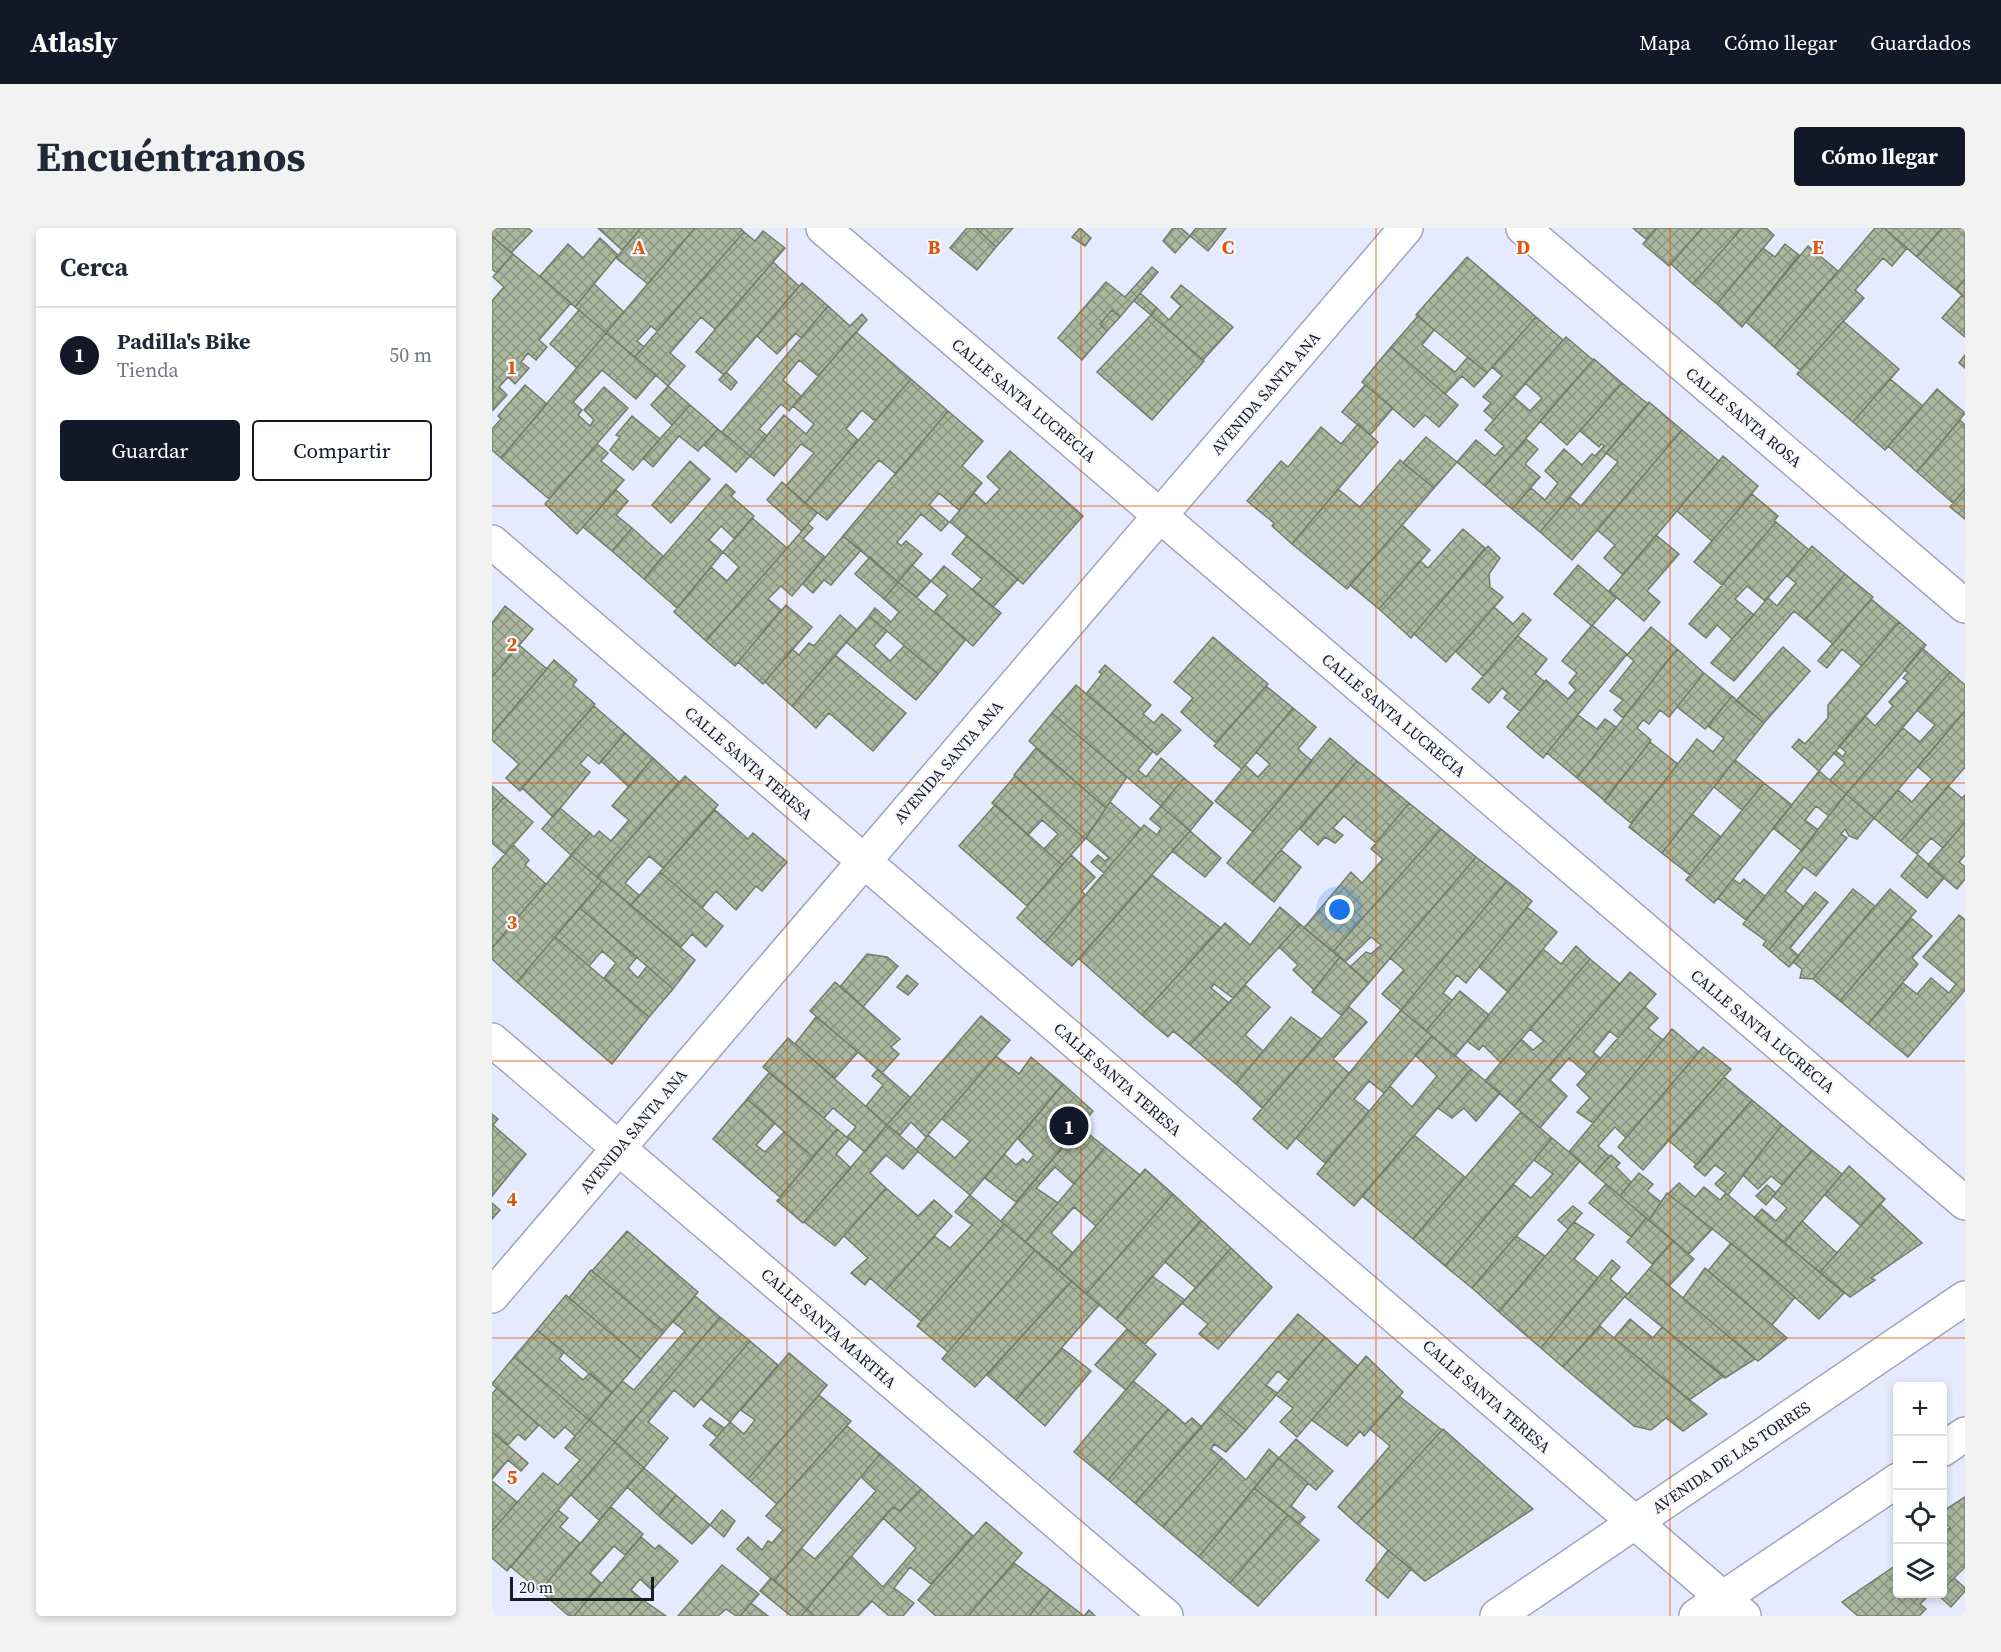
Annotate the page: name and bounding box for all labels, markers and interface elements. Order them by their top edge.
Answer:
text: Atlasly [30,23,118,61]
text: Mapa [1639,28,1691,57]
text: Cómo llegar [1724,28,1837,57]
text: Guardados [1870,28,1971,57]
text: Encuéntranos [36,127,306,185]
button: Cómo llegar [1794,127,1965,186]
text: A [632,233,646,261]
text: B [927,233,941,261]
text: C [1222,233,1234,261]
text: D [1516,233,1530,261]
text: E [1812,233,1824,261]
text: Cerca [60,249,128,285]
text: Padilla's Bike [117,326,251,356]
street label: AVENIDA SANTA ANA [1205,326,1325,459]
street label: CALLE SANTA LUCRECIA [947,333,1101,467]
text: 1 [74,341,85,369]
text: 50 m [389,341,432,369]
text: 1 [507,353,517,381]
text: Tienda [117,356,179,384]
street label: CALLE SANTA ROSA [1681,362,1807,472]
button: Guardar [60,420,240,481]
button: Compartir [252,420,432,481]
text: 2 [507,630,518,658]
street label: CALLE SANTA LUCRECIA [1317,648,1471,782]
street label: AVENIDA SANTA ANA [888,695,1008,828]
street label: CALLE SANTA TERESA [680,701,818,825]
your location [1325,895,1354,924]
text: 3 [507,908,518,936]
street label: CALLE SANTA LUCRECIA [1686,964,1840,1098]
street label: CALLE SANTA TERESA [1049,1017,1187,1141]
street label: AVENIDA SANTA ANA [574,1064,692,1198]
pin: 1 [1050,1104,1088,1148]
text: 4 [507,1185,518,1213]
street label: CALLE SANTA MARTHA [756,1263,902,1393]
street label: CALLE SANTA TERESA [1418,1334,1556,1458]
map controls [1893,1382,1947,1598]
button: + [1893,1382,1947,1436]
street label: AVENIDA DE LAS TORRES [1648,1396,1814,1518]
button: − [1893,1436,1947,1490]
text: 5 [507,1463,518,1491]
button: locate [1893,1490,1947,1544]
button: layers [1893,1544,1947,1598]
scale bar [510,1574,654,1602]
text: 20 m [519,1576,553,1598]

